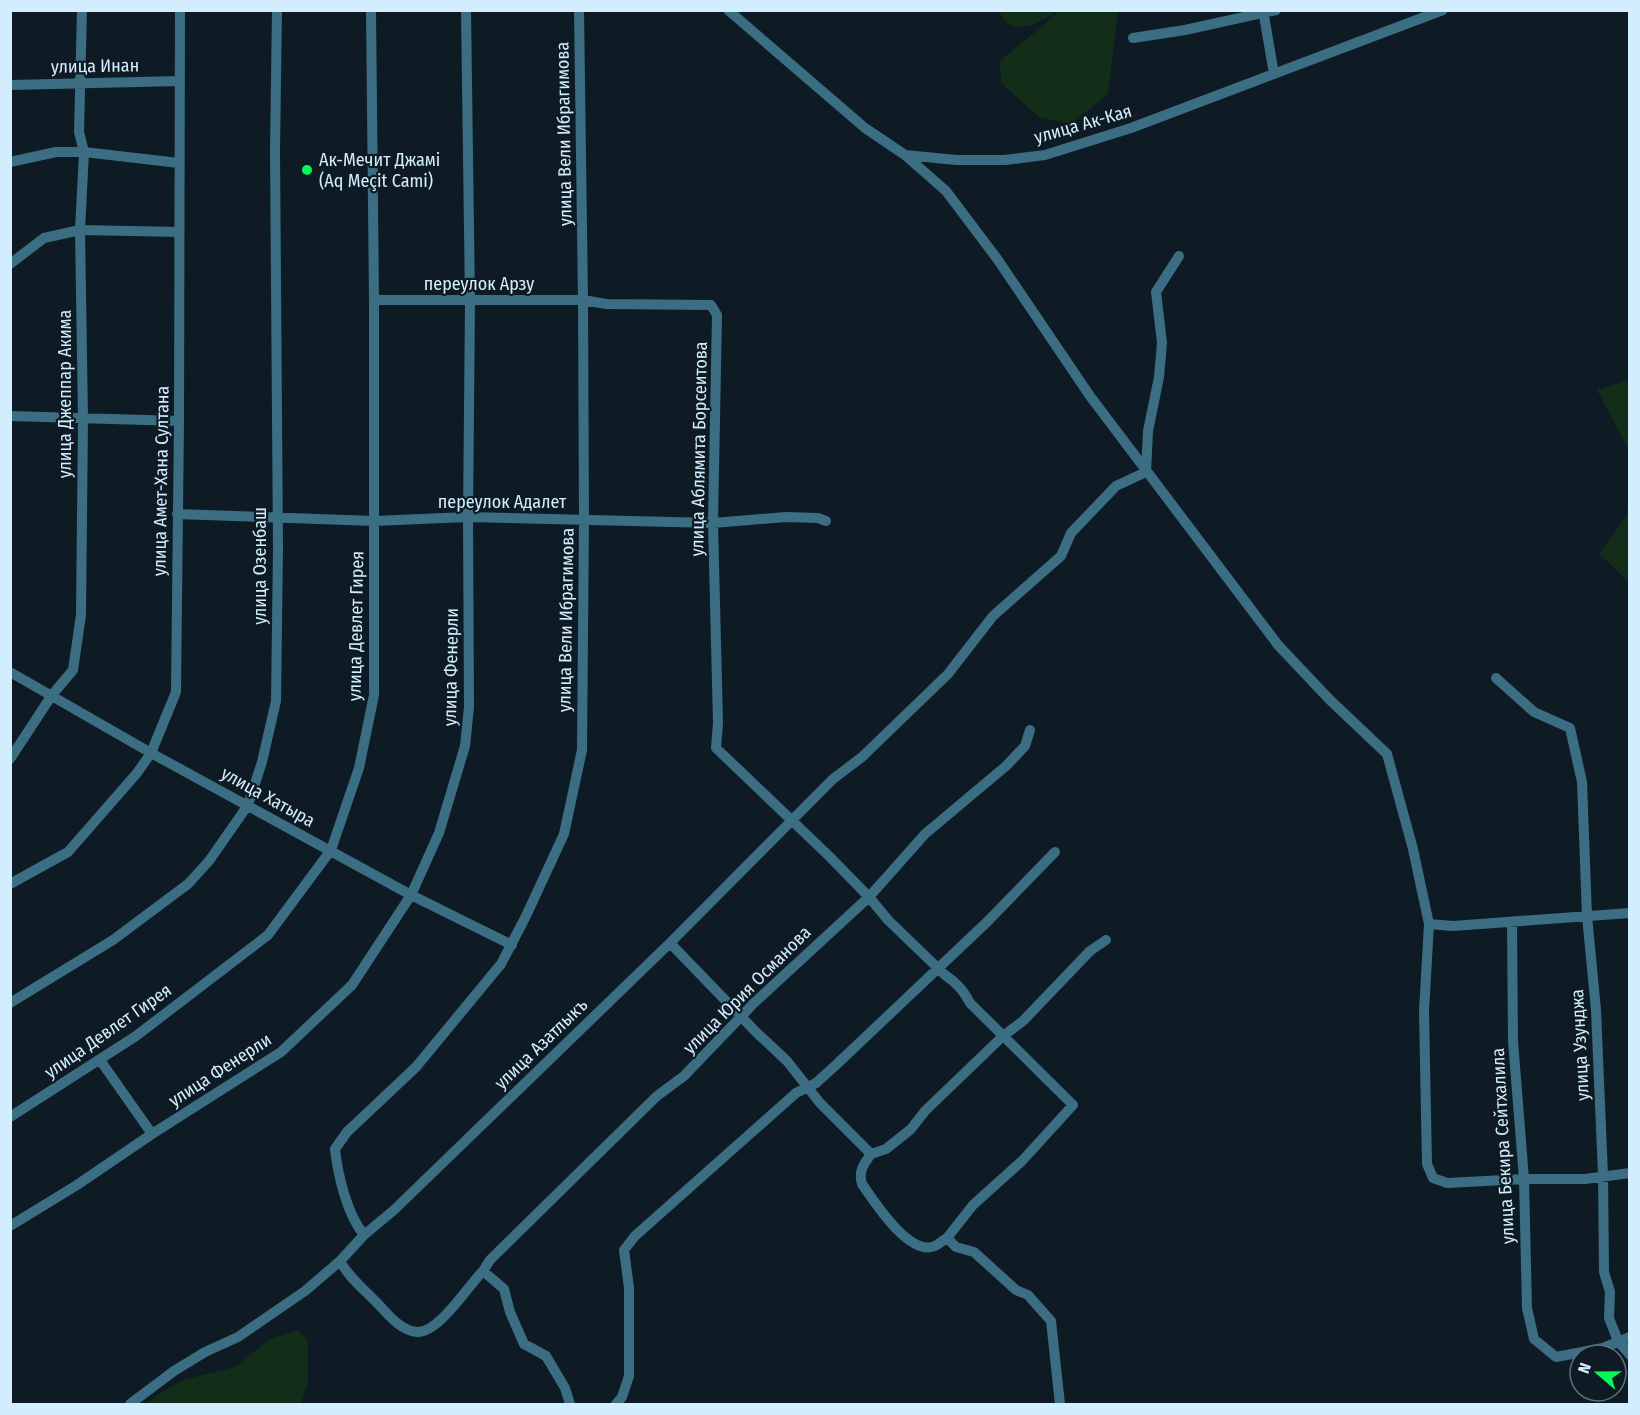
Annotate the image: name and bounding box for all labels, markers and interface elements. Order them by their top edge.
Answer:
street label: улица Вели Ибрагимова [551,42,577,226]
street label: улица Инан [51,54,139,78]
street label: улица Ак-Кая [1032,100,1134,148]
place label: Ак-Мечит Джамі (Aq Meçit Cami) [319,149,440,192]
marker: Ак-Мечит Джамі (Aq Meçit Cami) [300,163,314,177]
street label: переулок Арзу [424,273,534,295]
street label: улица Джеппар Акима [54,310,76,478]
street label: улица Аблямита Борсеитова [686,341,712,557]
street label: улица Амет-Хана Султана [148,385,174,576]
street label: переулок Адалет [438,491,567,513]
street label: улица Озенбаш [249,507,271,625]
street label: улица Вели Ибрагимова [553,528,579,712]
street label: улица Девлет Гирея [344,551,368,701]
street label: улица Фенерли [439,608,463,726]
street label: улица Хатыра [217,762,319,832]
street label: улица Юрия Османова [678,921,816,1059]
street label: улица Девлет Гирея [40,979,176,1083]
street label: улица Узунджа [1566,988,1594,1101]
street label: улица Азатлыкъ [490,994,592,1094]
street label: улица Фенерли [164,1029,276,1111]
street label: улица Бекира Сейтхалила [1487,1047,1519,1245]
north arrow [1568,1343,1628,1403]
text: N [1574,1360,1595,1376]

